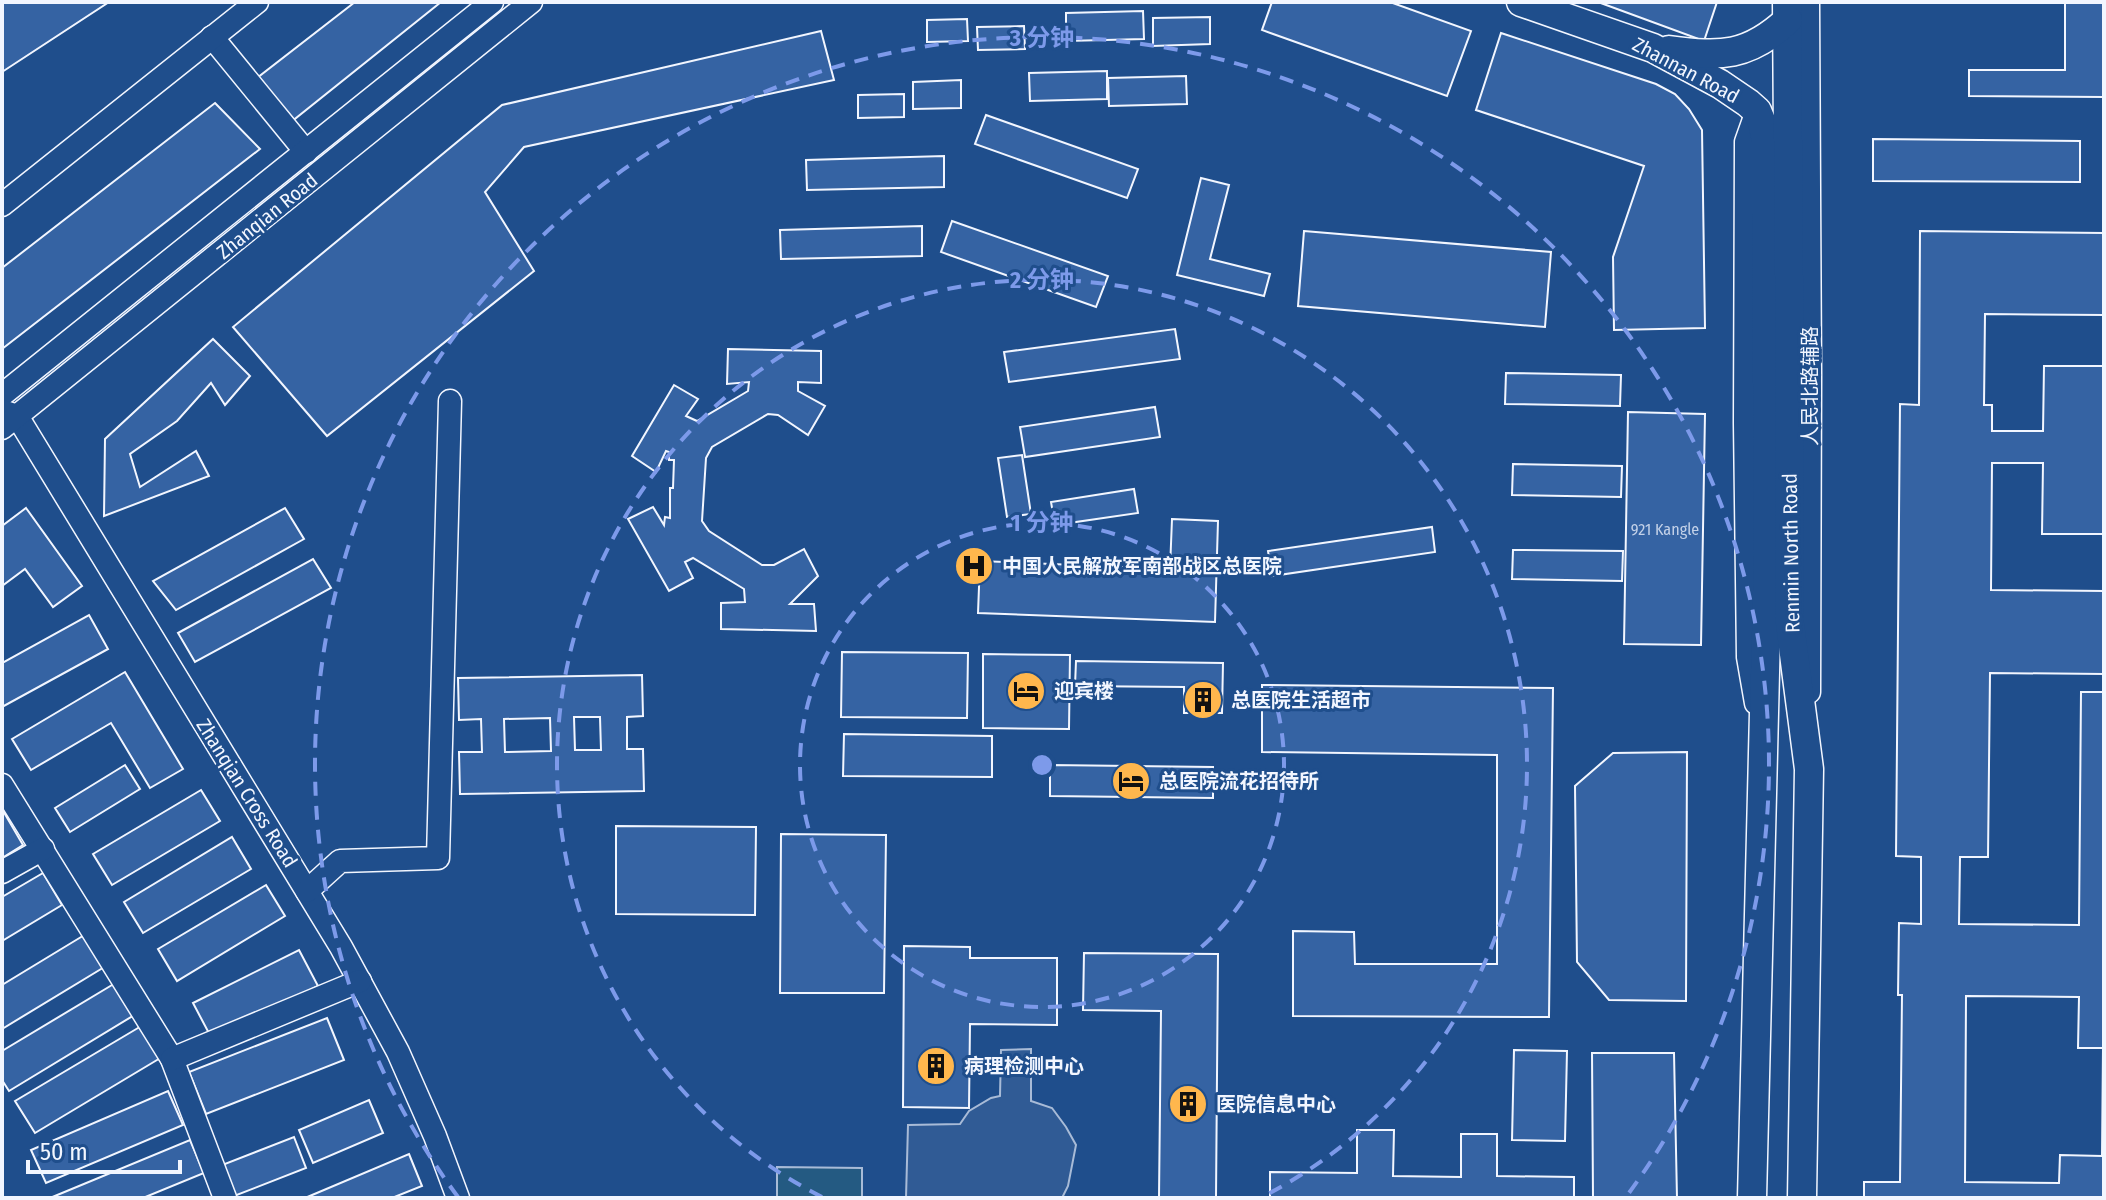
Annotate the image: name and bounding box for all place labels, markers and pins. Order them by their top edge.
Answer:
hospital icon: 中国人民解放军南部战区总医院 [953,545,995,587]
place label: 中国人民解放军南部战区总医院 [1002,554,1282,578]
hotel icon: 迎宾楼 [1005,670,1047,712]
place label: 迎宾楼 [1054,679,1114,703]
building icon: 总医院生活超市 [1182,679,1224,721]
place label: 总医院生活超市 [1231,688,1371,712]
centre of rings [1028,751,1056,779]
hotel icon: 总医院流花招待所 [1110,760,1152,802]
place label: 总医院流花招待所 [1159,769,1319,793]
building icon: 病理检测中心 [915,1045,957,1087]
place label: 病理检测中心 [964,1054,1084,1078]
building icon: 医院信息中心 [1167,1083,1209,1125]
place label: 医院信息中心 [1216,1092,1336,1116]

